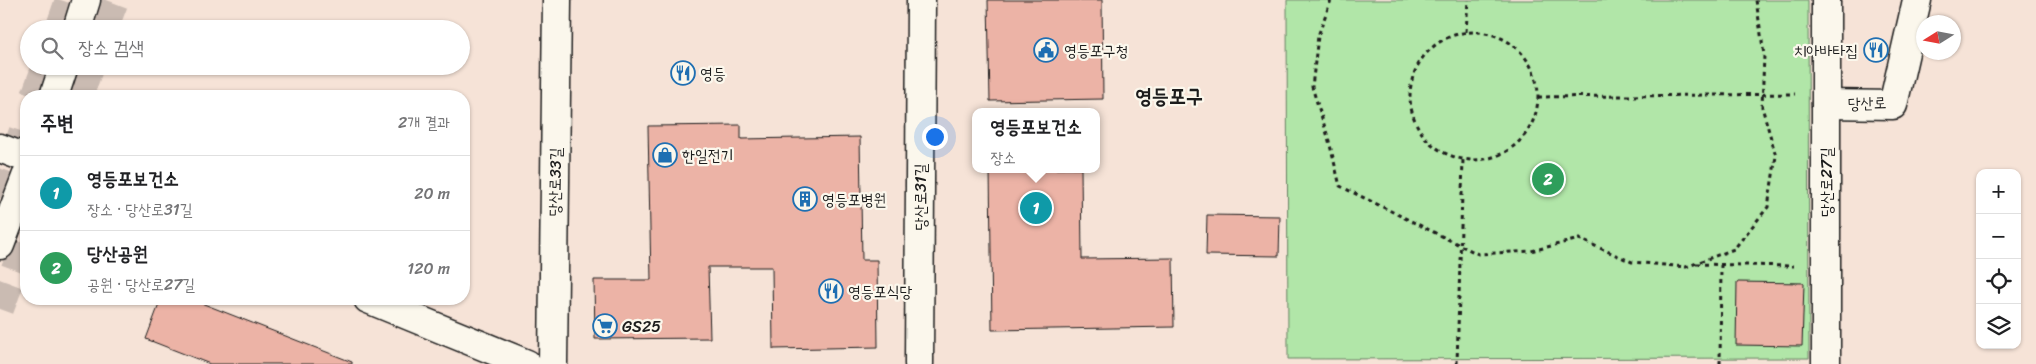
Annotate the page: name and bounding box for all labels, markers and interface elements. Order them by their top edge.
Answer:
north arrow [1916,15,1961,60]
search box [20,20,470,75]
text: 장소 검색 [78,31,144,64]
icon: search [38,34,66,62]
place label: 영등포구청 [1064,36,1128,65]
place label: 치아바타집 [1794,36,1858,65]
public building icon: 영등포구청 [1033,37,1059,63]
restaurant icon: 치아바타집 [1863,37,1889,63]
place label: 영등 [700,59,726,88]
restaurant icon: 영등 [670,60,696,86]
district label: 영등포구 [1135,77,1203,115]
street label: 당산로 [1847,88,1887,118]
text: 주변 [40,104,74,142]
text: 2개 결과 [398,108,450,137]
popup [972,108,1100,173]
text: 영등포보건소 [990,110,1082,143]
your location [922,124,948,150]
place label: 한일전기 [682,141,734,170]
shop icon: 한일전기 [652,142,678,168]
text: 장소 [990,143,1016,172]
street label: 당산로33길 [540,147,570,217]
street label: 당산로27길 [1812,147,1841,217]
pin: 2 [1532,160,1564,198]
text: 영등포보건소 [87,162,179,195]
street label: 당산로31길 [906,163,935,231]
map controls [1976,169,2021,349]
button: + [1976,169,2021,214]
text: 1 [53,179,59,208]
text: 20 m [414,179,450,208]
place label: 영등포병원 [822,185,886,214]
building icon: 영등포병원 [792,186,818,212]
pin: 1 [1020,189,1052,227]
text: 장소 · 당산로31길 [87,195,193,224]
button: − [1976,214,2021,259]
text: 당산공원 [87,237,148,270]
text: 2 [51,254,61,283]
text: 120 m [407,254,450,283]
button: locate [1976,259,2021,304]
text: 공원 · 당산로27길 [87,270,195,299]
place label: 영등포식당 [848,277,913,306]
restaurant icon: 영등포식당 [818,278,844,304]
button: layers [1976,304,2021,349]
place label: GS25 [622,312,661,341]
supermarket icon: GS25 [592,313,618,339]

